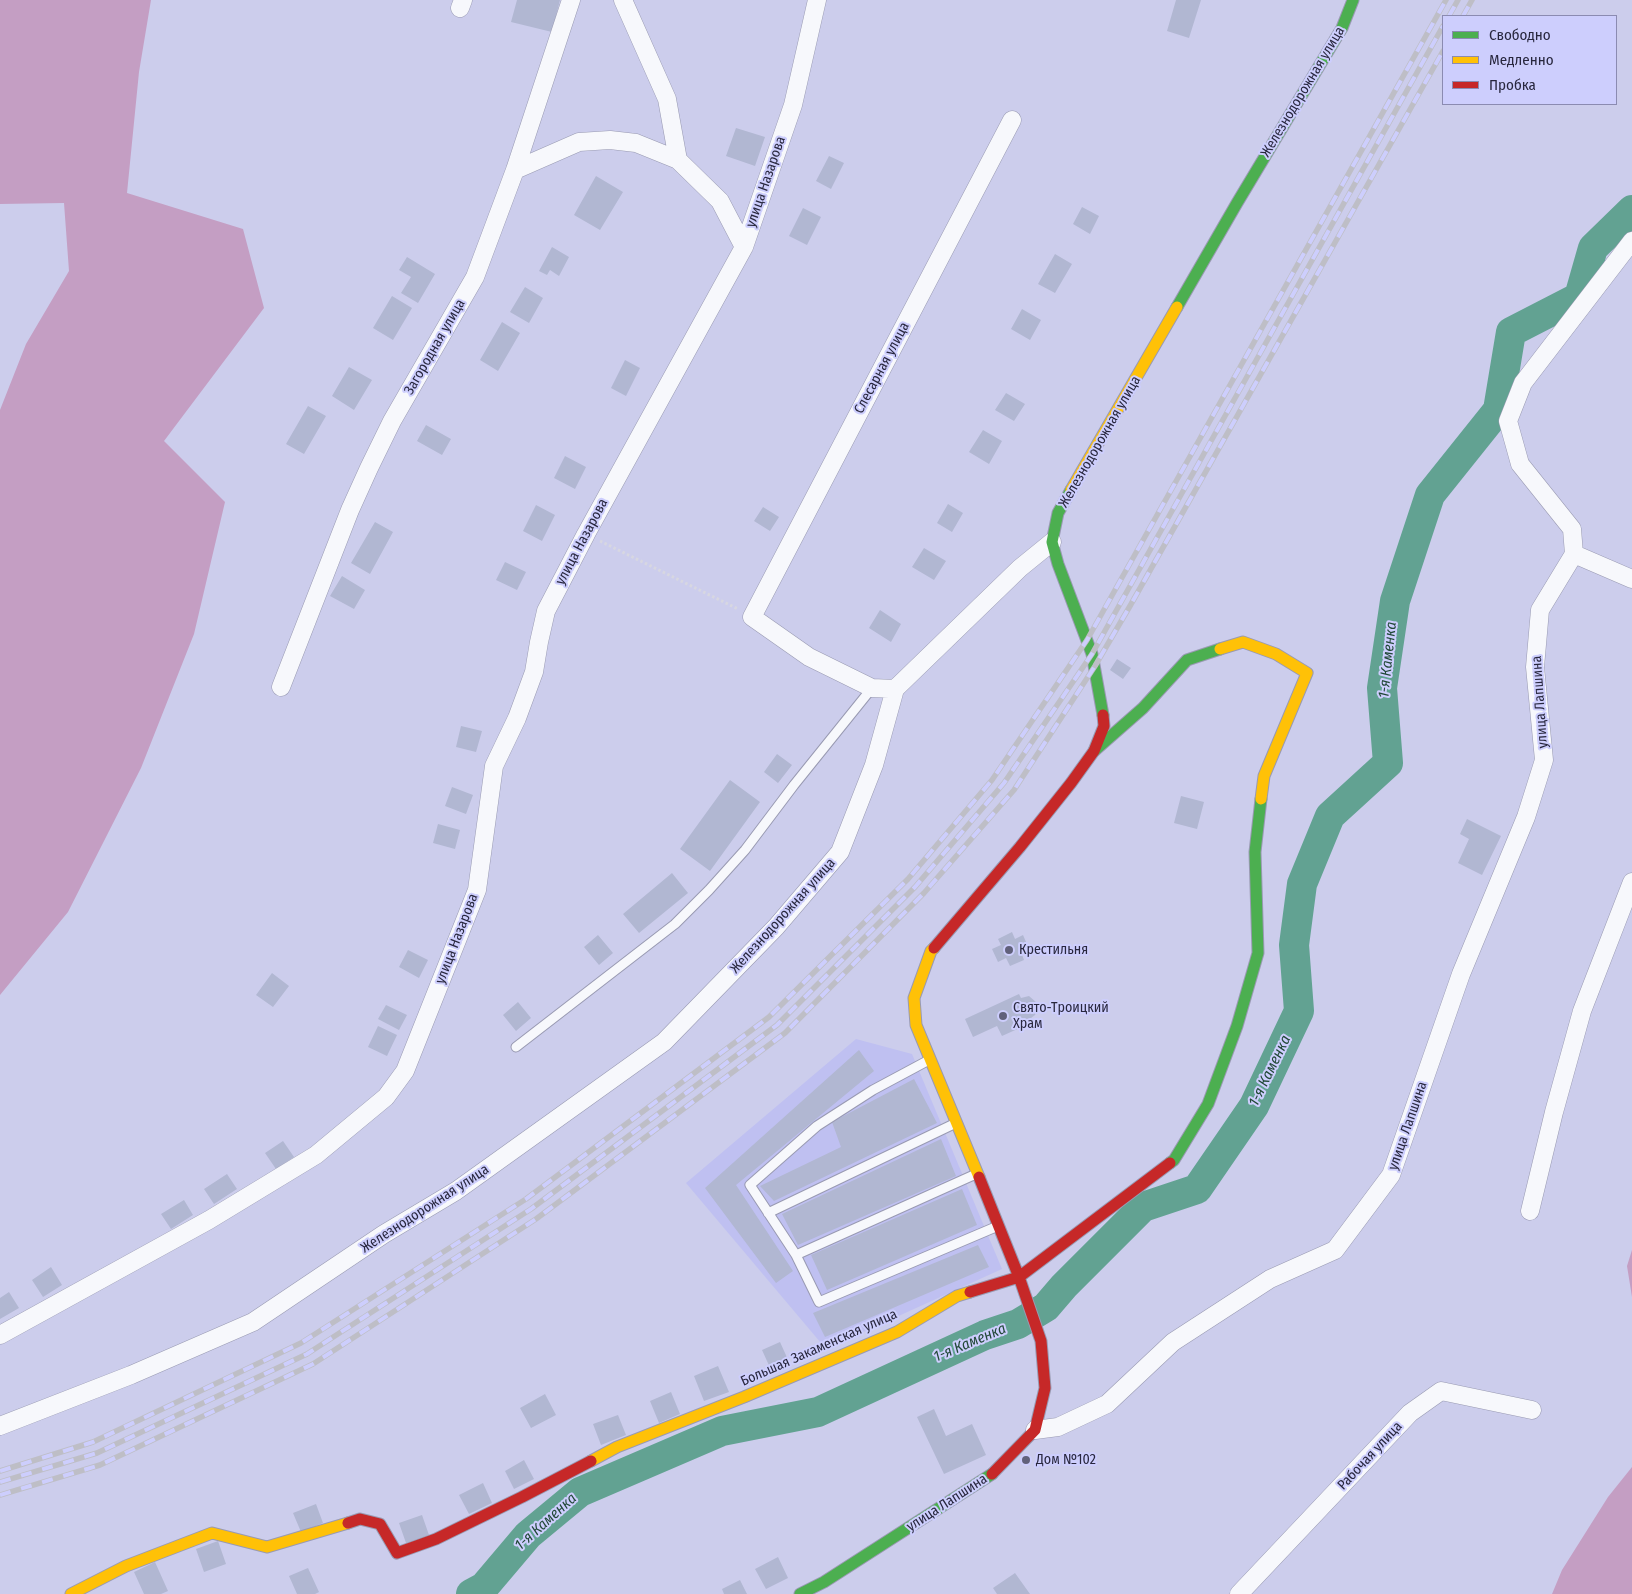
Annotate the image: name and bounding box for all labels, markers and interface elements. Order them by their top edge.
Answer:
legend [1442,15,1617,105]
street label: Железнодорожная улица [1257,24,1349,160]
text: Свободно [1489,26,1551,44]
text: Медленно [1489,51,1554,69]
text: Пробка [1489,76,1536,94]
street label: улица Назарова [743,134,789,230]
street label: Загородная улица [401,296,469,398]
street label: Слесарная улица [851,319,913,417]
street label: Железнодорожная улица [1055,373,1145,511]
street label: улица Назарова [552,496,612,588]
water label: 1-я Каменка [1375,621,1401,699]
street label: улица Лапшина [1528,655,1552,749]
street label: Железнодорожная улица [727,855,839,977]
street label: улица Назарова [432,892,482,986]
place label: Крестильня [1019,942,1088,958]
marker: Крестильня [1003,944,1015,956]
place label: Свято-Троицкий Храм [1013,1000,1109,1032]
marker: Свято-Троицкий Храм [997,1010,1009,1022]
water label: 1-я Каменка [1245,1033,1295,1109]
street label: улица Лапшина [1385,1079,1431,1173]
street label: Железнодорожная улица [358,1161,492,1257]
street label: Большая Закаменская улица [738,1306,900,1390]
water label: 1-я Каменка [931,1320,1009,1366]
street label: Рабочая улица [1334,1418,1406,1494]
place label: Дом №102 [1036,1452,1096,1468]
marker: Дом №102 [1020,1454,1032,1466]
street label: улица Лапшина [904,1471,990,1535]
water label: 1-я Каменка [511,1490,581,1554]

